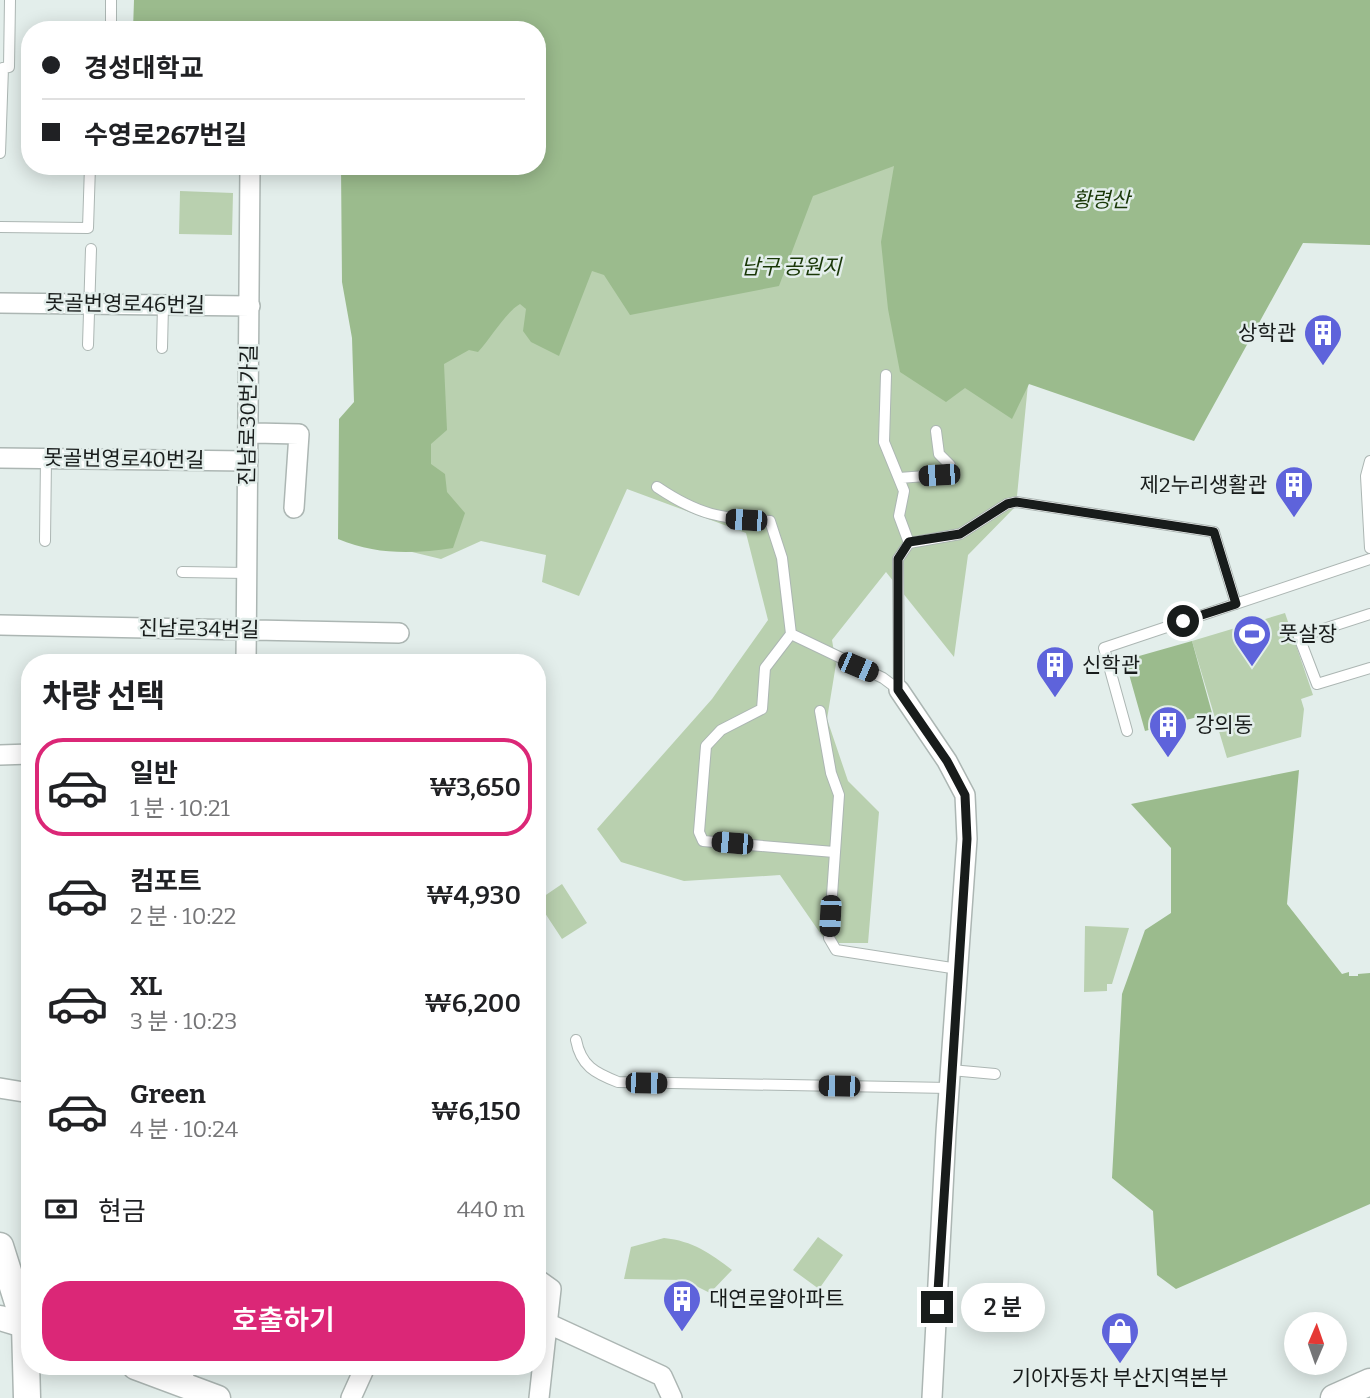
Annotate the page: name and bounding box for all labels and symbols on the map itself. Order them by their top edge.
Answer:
park label: 황령산 [1072,187,1133,213]
park label: 남구 공원지 [741,254,843,280]
street label: 못골번영로46번길 [45,290,205,318]
building icon: 상학관 [1302,312,1344,367]
place label: 상학관 [1238,320,1296,346]
street label: 진남로30번가길 [234,344,262,486]
street label: 못골번영로40번길 [43,445,205,473]
car [918,463,961,487]
building icon: 제2누리생활관 [1273,464,1315,519]
place label: 제2누리생활관 [1140,472,1267,498]
car [725,508,768,532]
route start [1167,605,1199,637]
sports icon: 풋살장 [1231,613,1273,668]
street label: 진남로34번길 [138,615,260,643]
place label: 풋살장 [1279,621,1337,647]
building icon: 신학관 [1034,644,1076,699]
car [835,649,882,685]
place label: 신학관 [1082,652,1140,678]
building icon: 강의동 [1147,704,1189,759]
place label: 강의동 [1195,712,1253,738]
car [711,831,754,855]
car [819,894,842,938]
car [625,1072,668,1094]
car [818,1075,861,1097]
building icon: 대연로얄아파트 [661,1278,703,1333]
callout: 2 분 [962,1282,1046,1332]
place label: 대연로얄아파트 [709,1286,844,1312]
route end [921,1291,953,1323]
shop icon: 기아자동차 부산지역본부 [1099,1310,1141,1365]
north arrow [1284,1312,1348,1376]
place label: 기아자동차 부산지역본부 [1012,1365,1228,1391]

